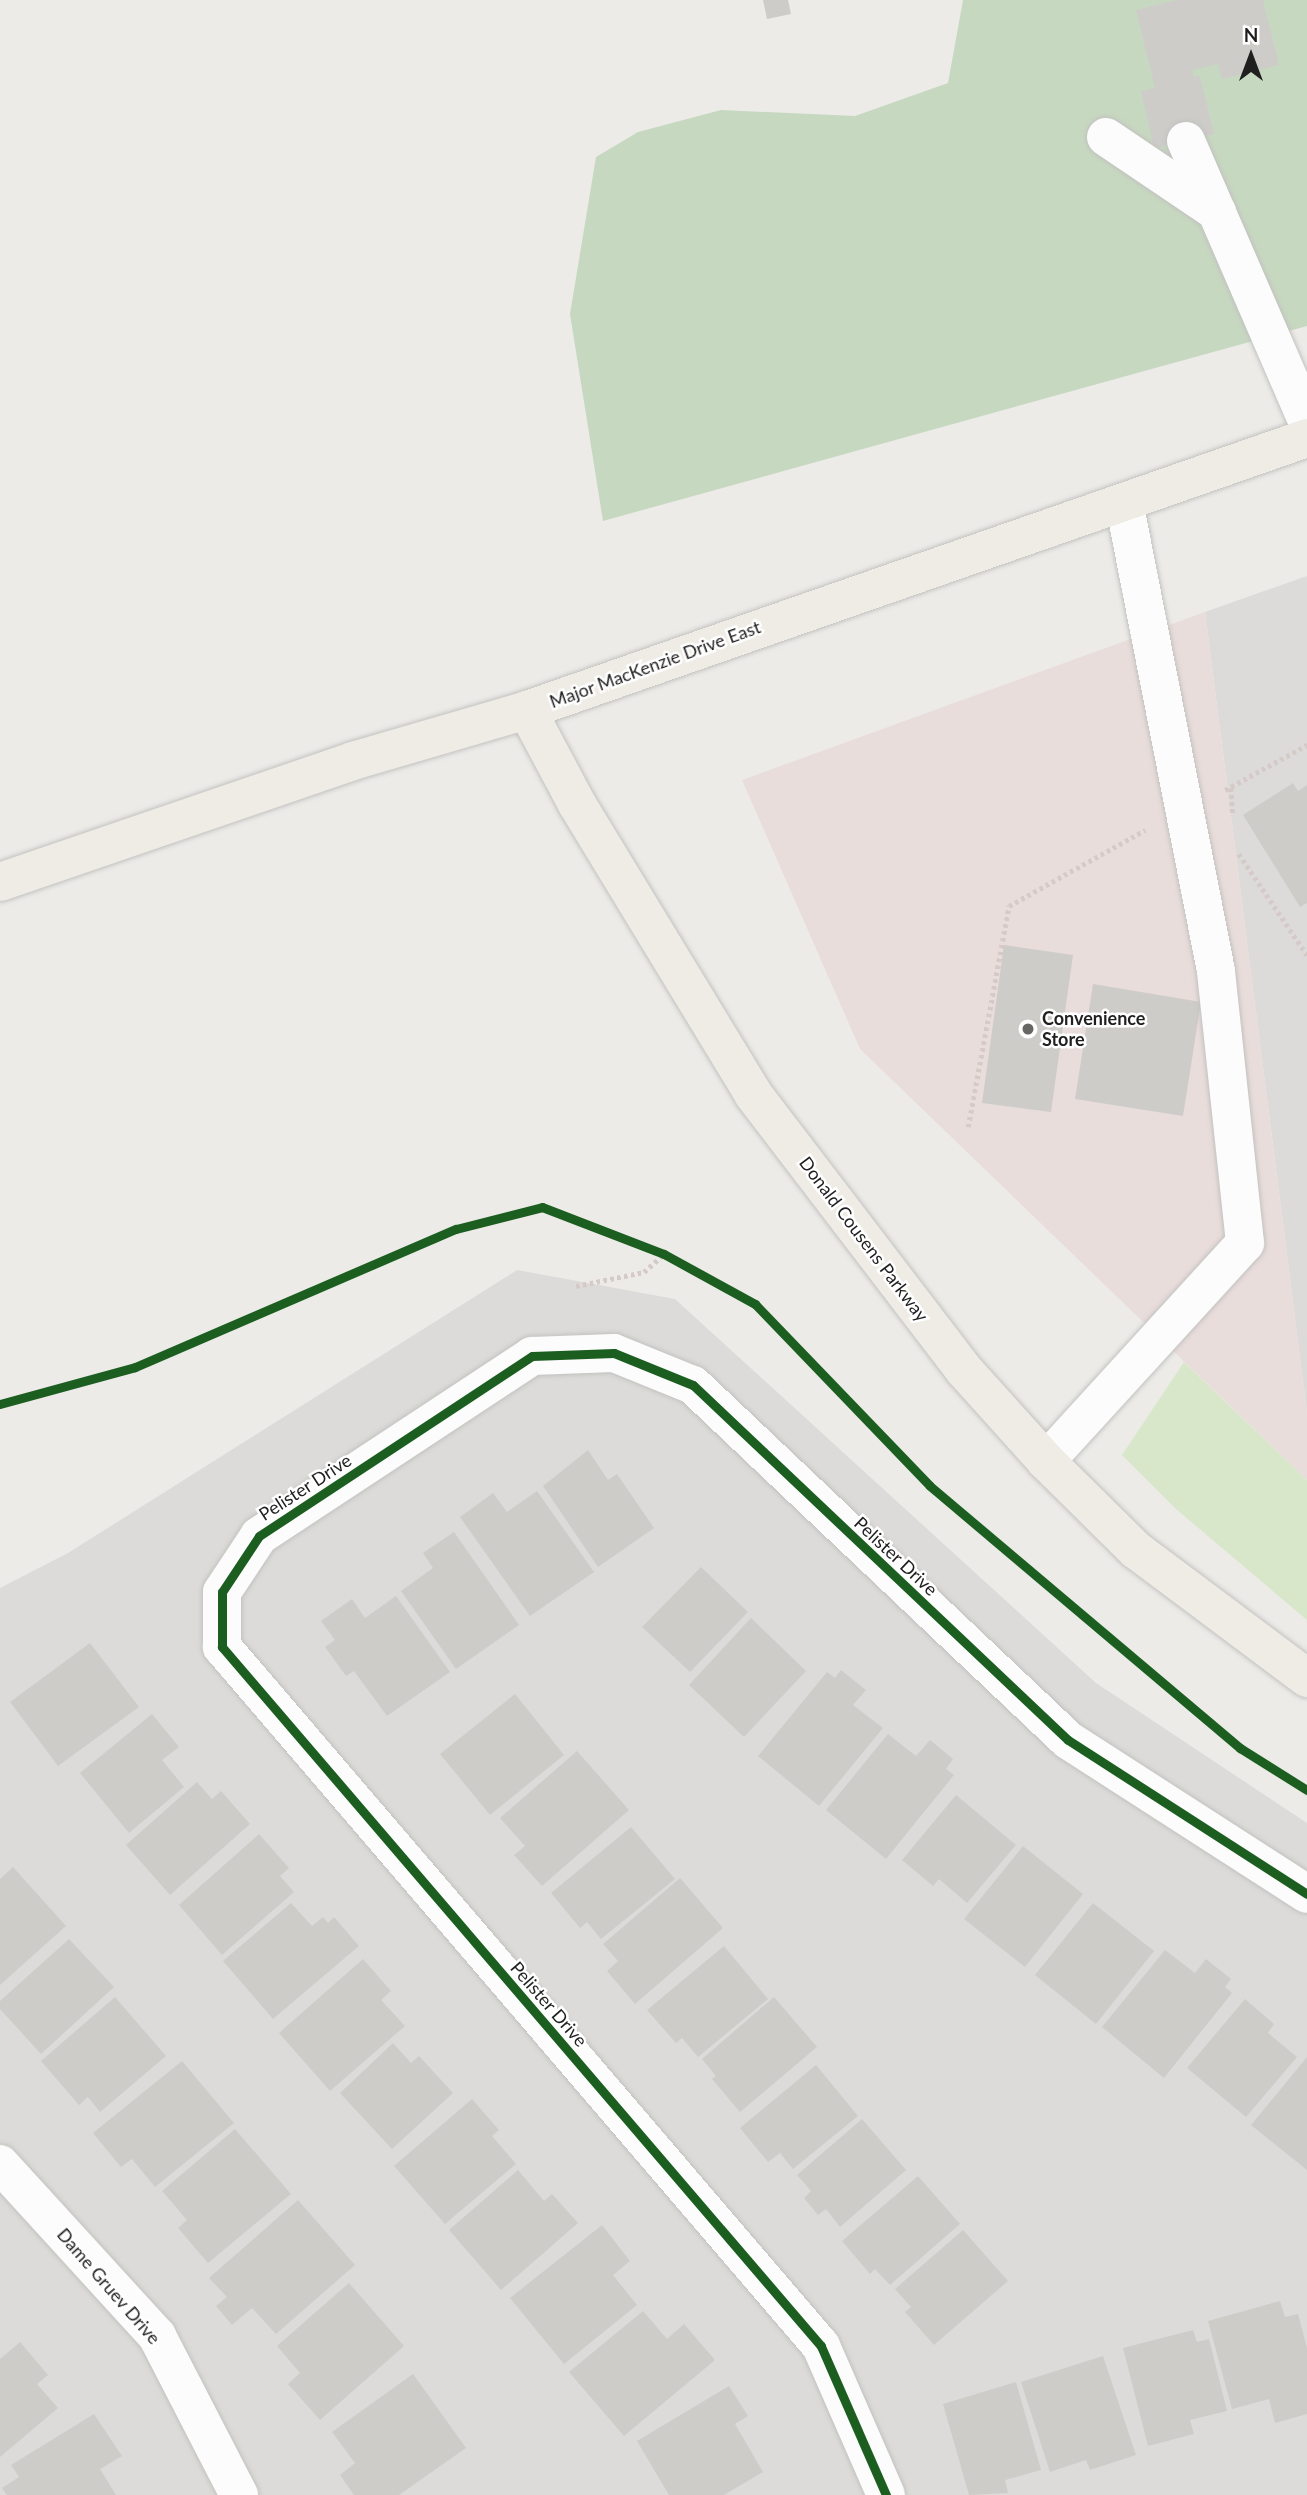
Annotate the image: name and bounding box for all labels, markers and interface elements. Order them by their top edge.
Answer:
north arrow [1216,21,1286,91]
text: N [1244,23,1258,46]
street label: Major MacKenzie Drive East [546,616,764,712]
place label: Convenience Store [1042,1008,1145,1050]
marker: Convenience Store [1020,1021,1036,1037]
street label: Donald Cousens Parkway [795,1152,933,1326]
street label: Pelister Drive [255,1449,355,1525]
street label: Pelister Drive [850,1512,942,1600]
street label: Pelister Drive [506,1957,592,2051]
street label: Dame Gruev Drive [53,2223,165,2349]

